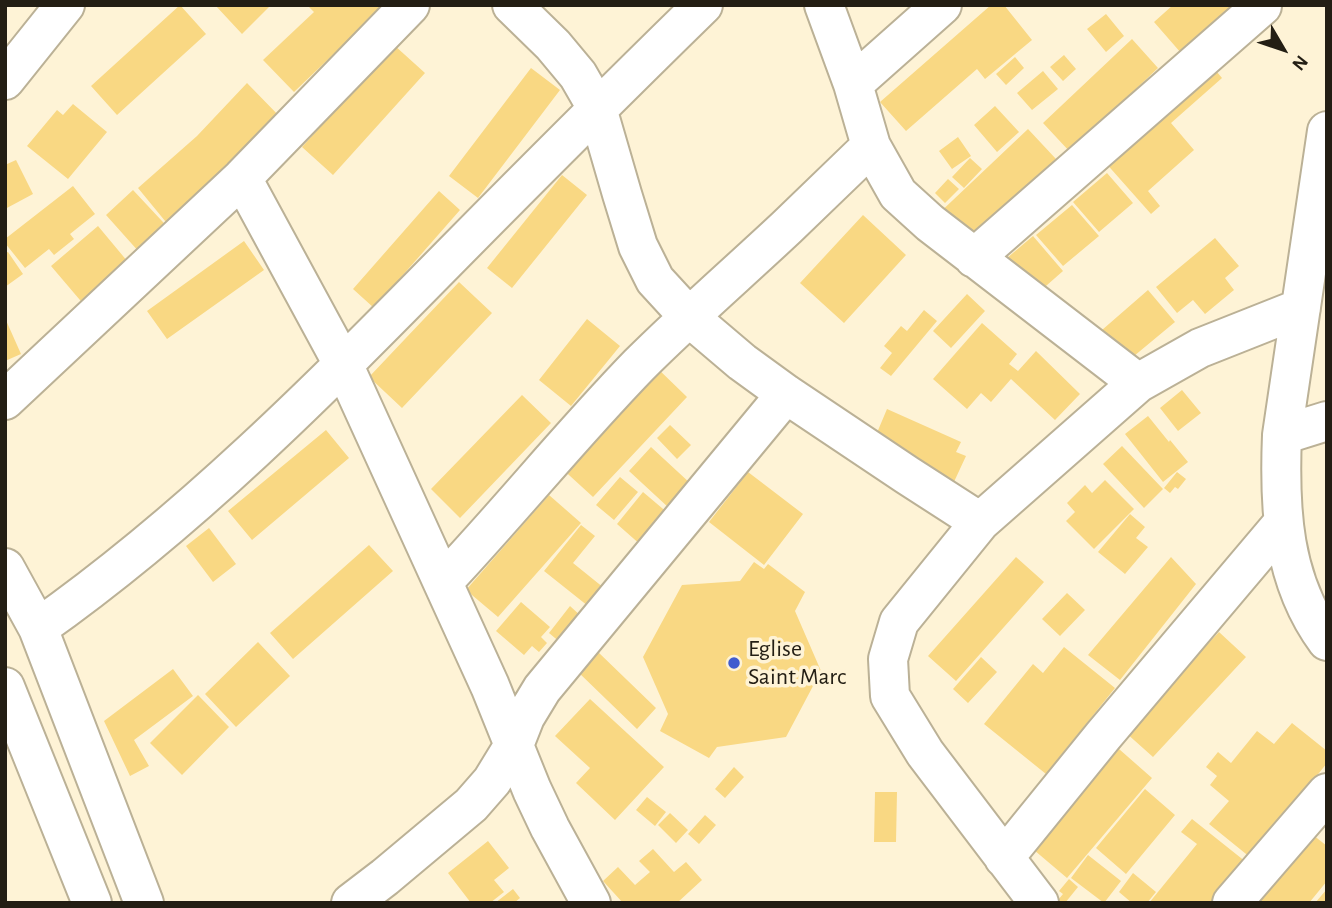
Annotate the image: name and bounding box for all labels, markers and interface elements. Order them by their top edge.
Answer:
north arrow [1248,14,1318,84]
text: N [1288,51,1311,74]
place label: Eglise Saint Marc [748,635,846,691]
marker: Eglise Saint Marc [726,655,742,671]

